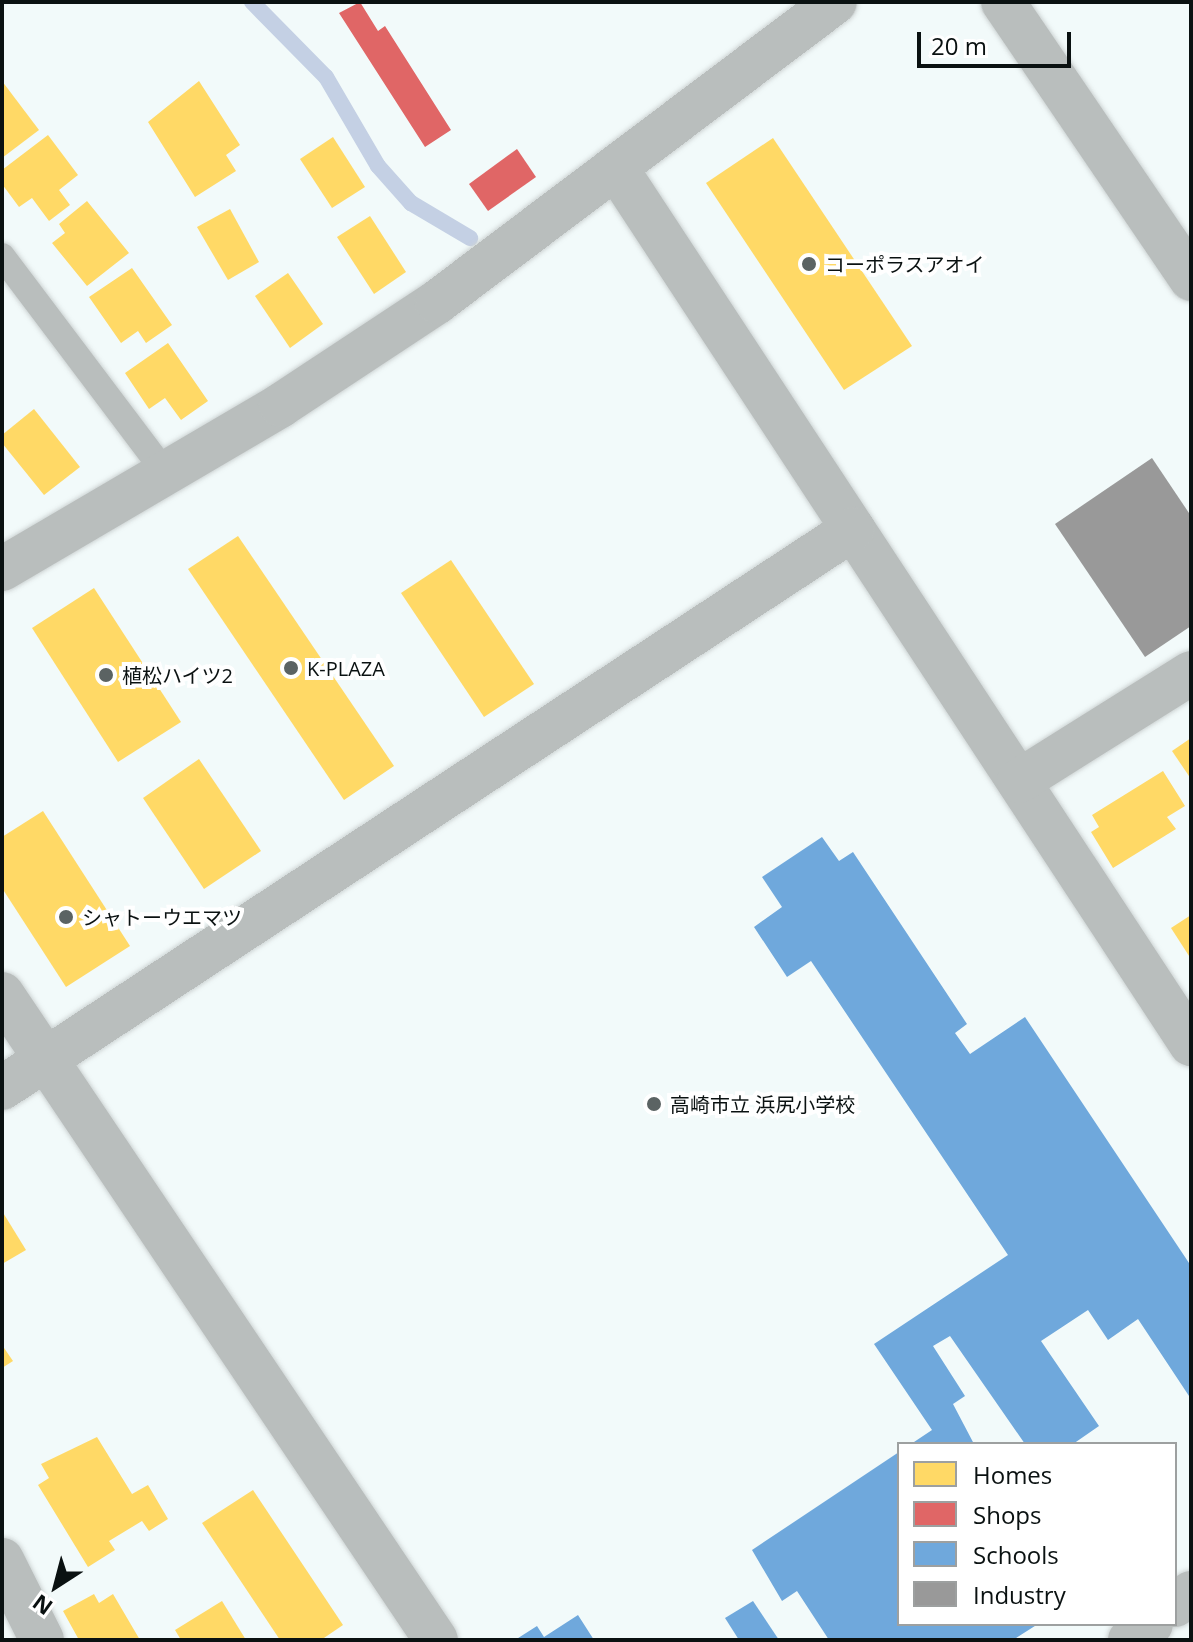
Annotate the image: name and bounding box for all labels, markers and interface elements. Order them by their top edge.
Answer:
scale bar [921,16,1075,66]
text: 20 m [931,29,987,62]
place label: コーポラスアオイ [825,252,985,276]
marker: コーポラスアオイ [800,255,818,273]
place label: K-PLAZA [307,656,385,680]
marker: K-PLAZA [282,659,300,677]
place label: 植松ハイツ2 [122,663,233,687]
marker: 植松ハイツ2 [97,666,115,684]
place label: シャトーウエマツ [82,905,242,929]
marker: シャトーウエマツ [57,908,75,926]
place label: 高崎市立 浜尻小学校 [670,1092,855,1116]
marker: 高崎市立 浜尻小学校 [645,1095,663,1113]
legend [897,1442,1177,1626]
text: Homes [973,1458,1052,1491]
text: Shops [973,1498,1041,1531]
text: Schools [973,1538,1059,1571]
north arrow [16,1546,96,1626]
text: Industry [973,1578,1066,1611]
text: N [26,1588,58,1623]

